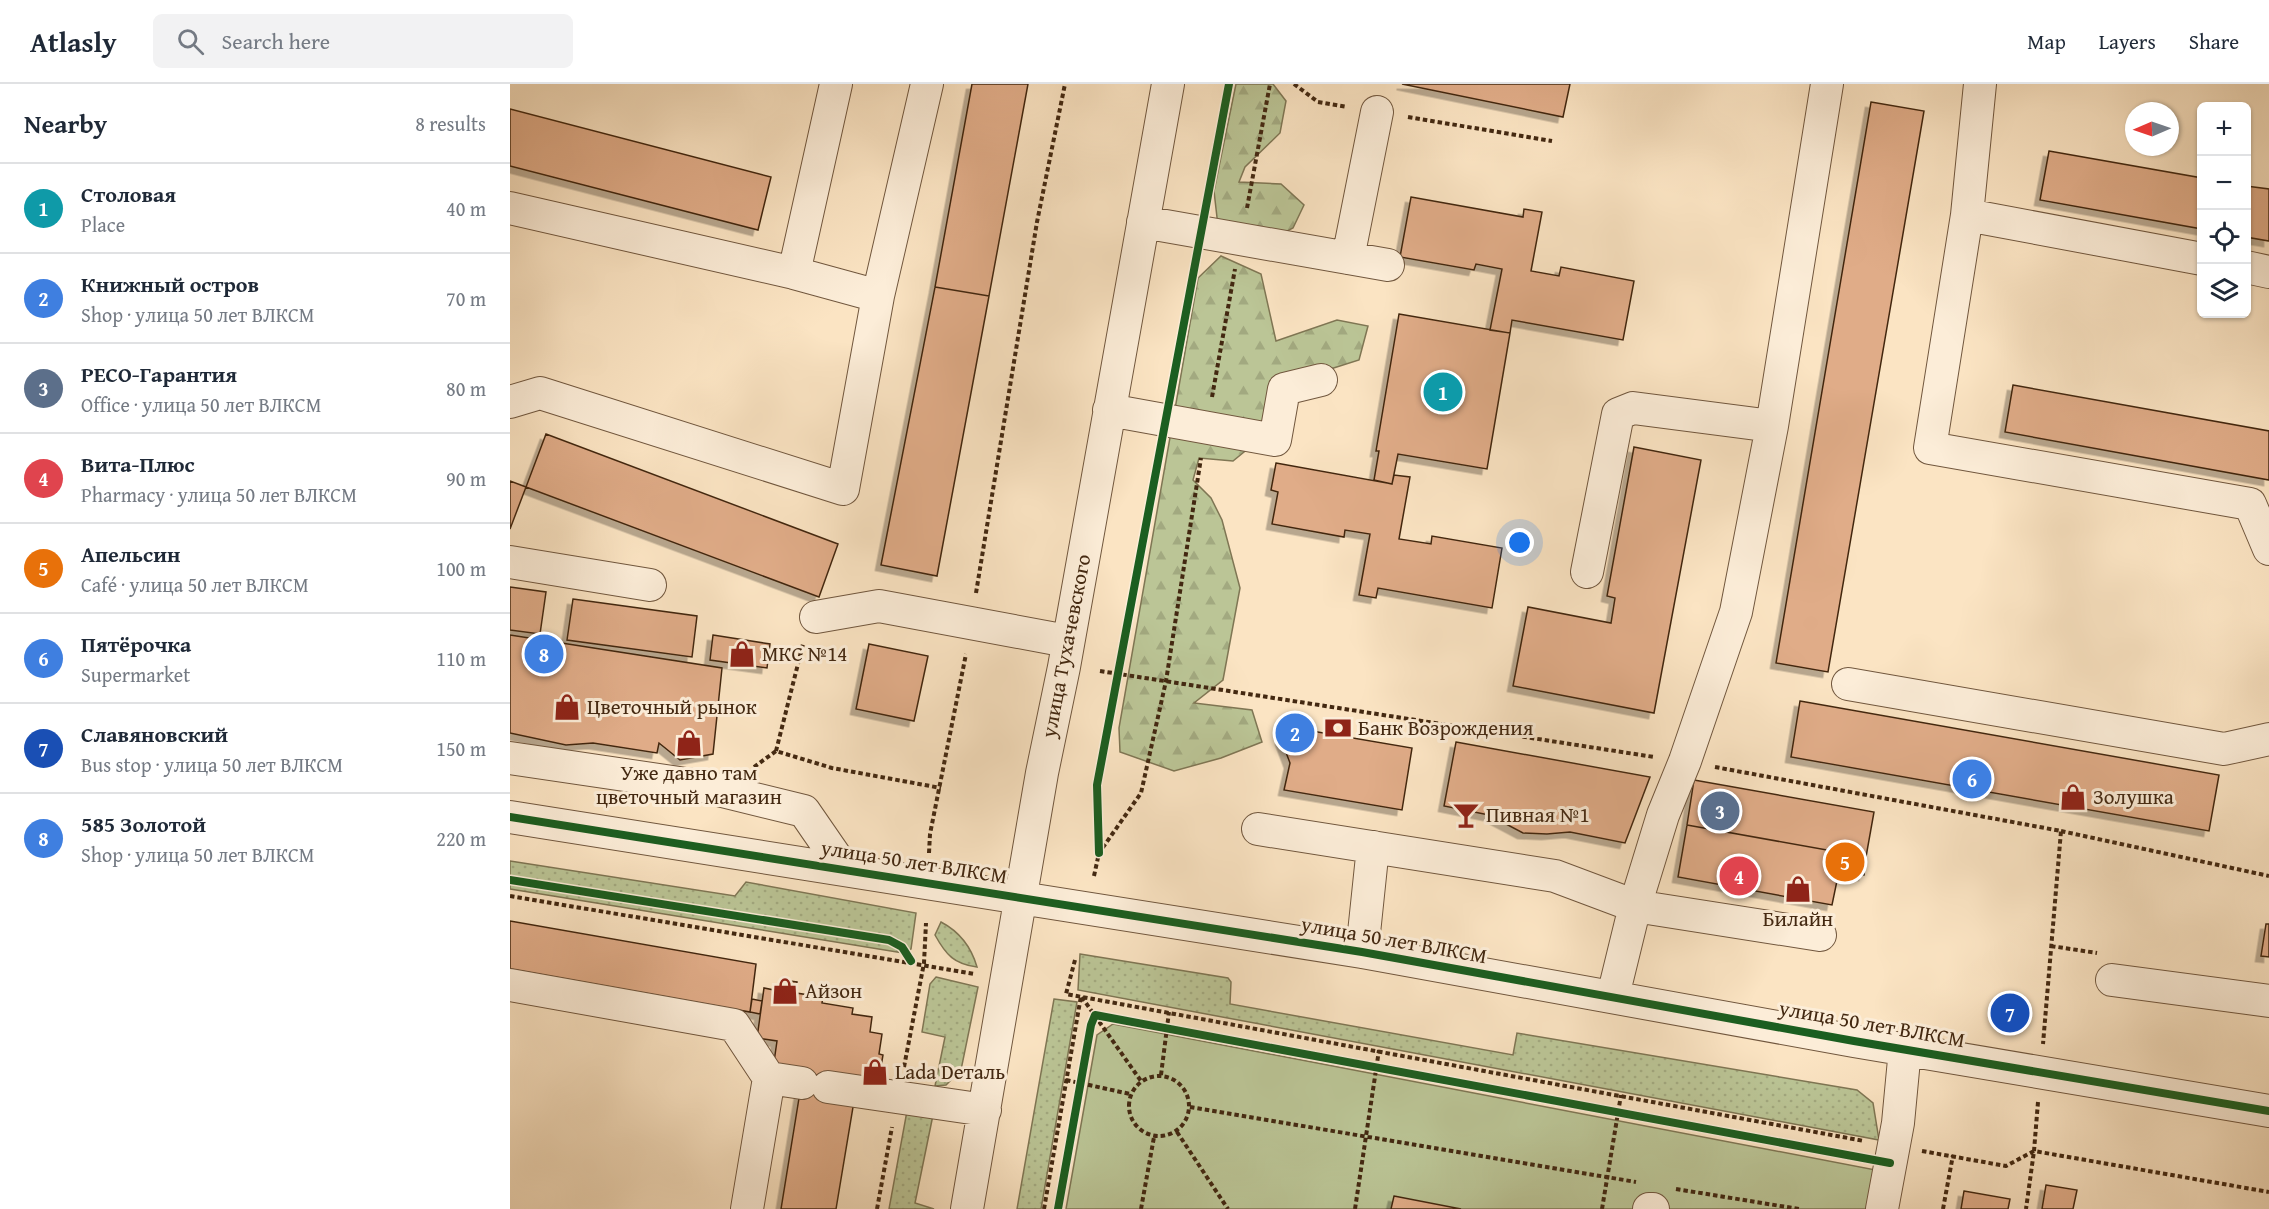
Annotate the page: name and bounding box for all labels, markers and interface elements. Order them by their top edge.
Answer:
search box [153,14,573,68]
text: Atlasly [30,21,117,62]
icon: search [174,25,207,58]
text: Search here [222,25,330,57]
text: Map [2027,26,2066,57]
text: Layers [2099,26,2156,57]
text: Share [2189,26,2239,57]
north arrow [2125,102,2179,156]
map controls [2197,102,2251,318]
button: + [2197,102,2251,156]
text: Nearby [24,104,107,143]
text: 8 results [415,109,486,138]
button: − [2197,156,2251,210]
text: Столовая [81,178,176,210]
text: 1 [38,194,49,223]
text: 40 m [446,194,486,223]
text: Place [81,210,125,239]
button: locate [2197,210,2251,264]
button: layers [2197,264,2251,318]
text: Книжный остров [81,268,259,300]
text: 2 [38,284,49,313]
text: 70 m [446,284,486,313]
text: Shop · улица 50 лет ВЛКСМ [81,300,315,329]
text: РЕСО-Гарантия [81,358,237,390]
pin: 1 [1424,370,1462,414]
text: 3 [38,374,49,403]
text: 80 m [446,374,486,403]
text: Office · улица 50 лет ВЛКСМ [81,390,321,419]
text: Вита-Плюс [81,448,195,480]
text: 4 [38,464,49,493]
text: 90 m [446,464,486,493]
text: Pharmacy · улица 50 лет ВЛКСМ [81,480,357,509]
your location [1505,528,1534,557]
text: Апельсин [81,538,181,570]
street label: улица Тухачевского [1032,551,1099,741]
text: 5 [38,554,49,583]
text: 100 m [436,554,486,583]
text: Café · улица 50 лет ВЛКСМ [81,570,309,599]
text: Пятёрочка [81,628,191,660]
pin: 8 [525,632,564,676]
place label: МКС №14 [762,638,847,669]
shop icon: МКС №14 [727,639,757,669]
text: 6 [38,644,49,673]
text: 110 m [436,644,486,673]
text: Supermarket [81,660,190,689]
place label: Цветочный рынок [587,691,757,722]
shop icon: Цветочный рынок [552,692,582,722]
pin: 2 [1276,710,1314,756]
place label: Банк Возрождения [1358,712,1534,743]
bank icon: Банк Возрождения [1323,713,1353,743]
text: Славяновский [81,718,228,750]
shop icon: Уже давно там цветочный магазин [674,728,704,758]
text: 7 [38,734,49,763]
text: 150 m [436,734,486,763]
text: Bus stop · улица 50 лет ВЛКСМ [81,750,343,779]
pin: 6 [1952,756,1992,802]
place label: Уже давно там цветочный магазин [596,757,782,812]
place label: Золушка [2093,781,2174,812]
shop icon: Золушка [2058,782,2088,812]
pin: 3 [1700,788,1740,834]
place label: Пивная №1 [1486,799,1590,830]
bar icon: Пивная №1 [1451,800,1481,830]
text: 585 Золотой [81,808,206,840]
text: 8 [38,824,49,853]
text: 220 m [436,824,486,853]
street label: улица 50 лет ВЛКСМ [818,831,1010,892]
text: Shop · улица 50 лет ВЛКСМ [81,840,315,869]
pin: 5 [1826,840,1864,884]
pin: 4 [1720,854,1758,898]
shop icon: Билайн [1783,874,1813,904]
place label: Билайн [1763,903,1833,934]
street label: улица 50 лет ВЛКСМ [1298,908,1490,971]
place label: Айзон [805,975,862,1006]
shop icon: Айзон [770,976,800,1006]
pin: 7 [1990,990,2030,1036]
street label: улица 50 лет ВЛКСМ [1776,992,1968,1055]
place label: Lada Dеталь [895,1056,1005,1087]
shop icon: Lada Dеталь [860,1057,890,1087]

